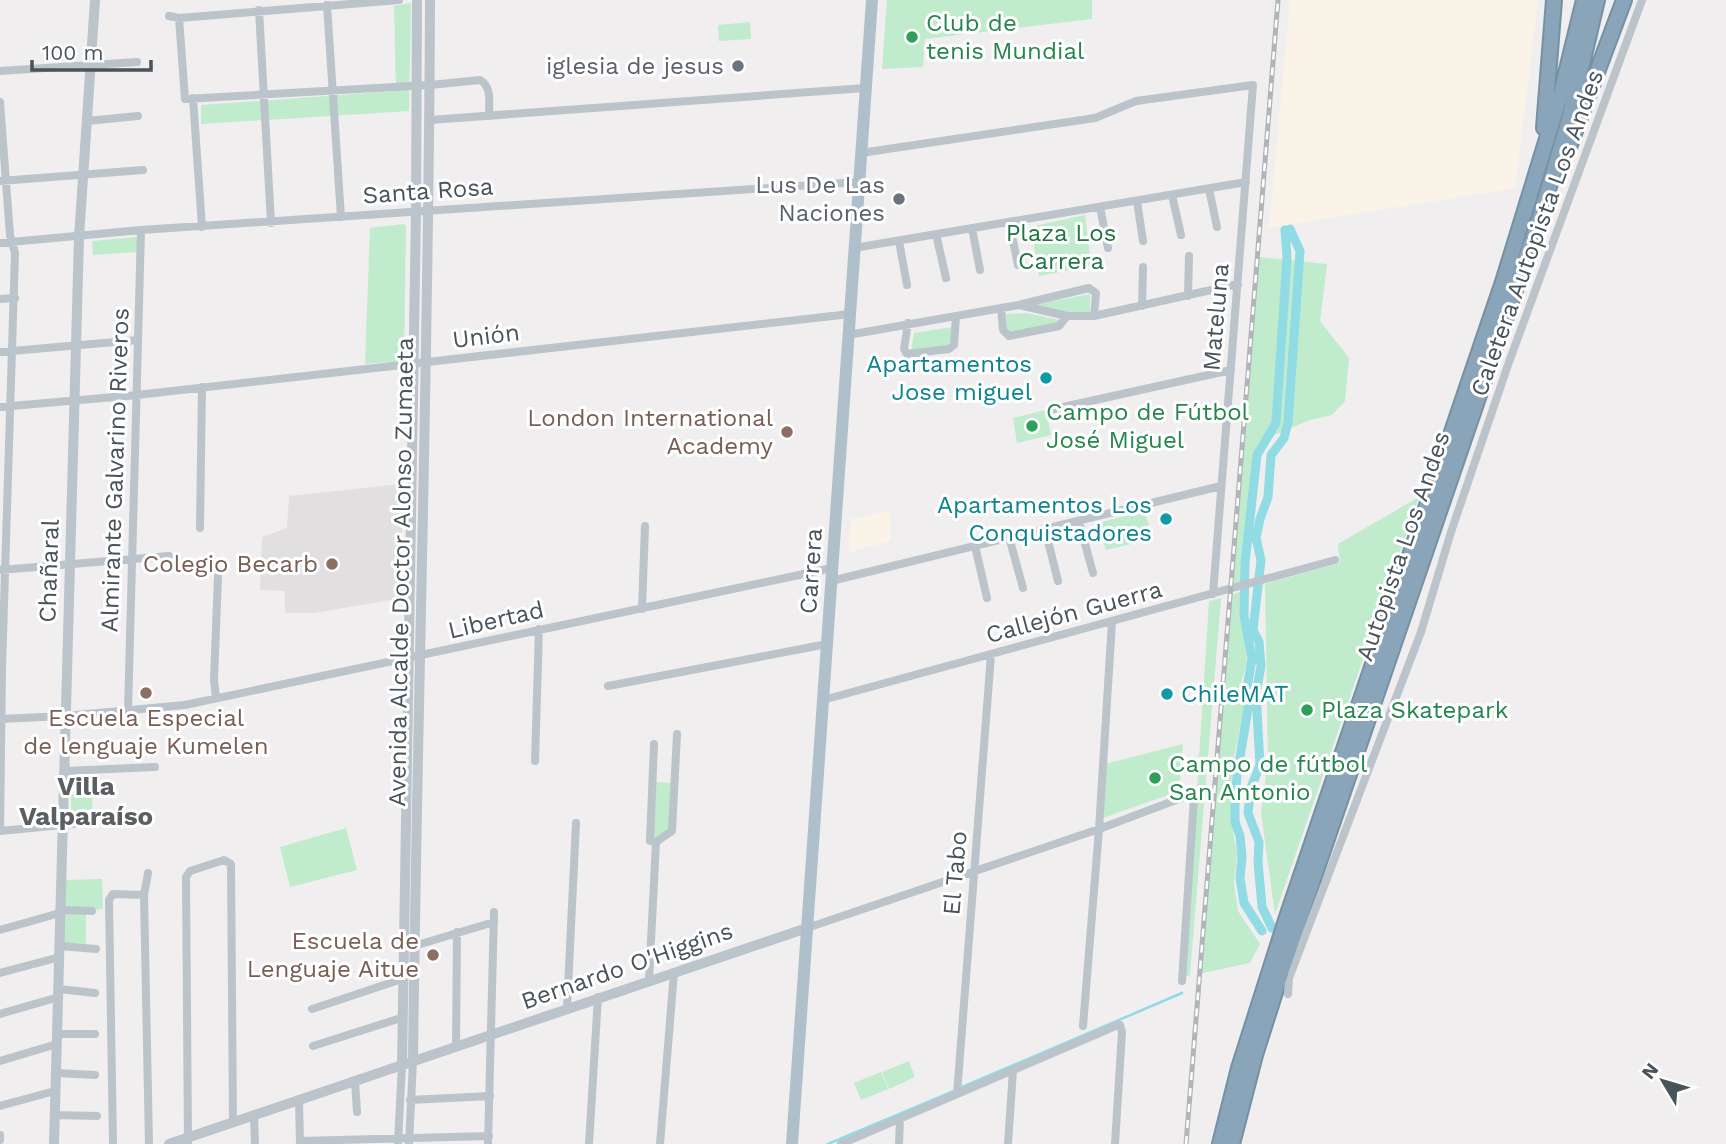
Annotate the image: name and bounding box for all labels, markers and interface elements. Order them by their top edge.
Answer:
place label: Club de tenis Mundial [926,9,1085,65]
scale bar [32,28,150,72]
marker: Club de tenis Mundial [904,29,920,45]
text: 100 m [42,40,104,65]
place label: iglesia de jesus [546,52,724,80]
marker: iglesia de jesus [730,58,746,74]
street label: Caletera Autopista Los Andes [1465,66,1609,400]
place label: Lus De Las Naciones [755,171,885,227]
street label: Santa Rosa [362,172,494,210]
marker: Lus De Las Naciones [891,191,907,207]
park label: Plaza Los Carrera [1006,219,1116,275]
street label: Mateluna [1197,262,1235,372]
street label: Almirante Galvarino Riveros [95,307,135,633]
street label: Unión [451,318,521,354]
street label: Avenida Alcalde Doctor Alonso Zumaeta [383,337,419,807]
place label: Apartamentos Jose miguel [866,350,1033,406]
marker: Apartamentos Jose miguel [1038,370,1054,386]
place label: Campo de Fútbol José Miguel [1046,398,1250,454]
place label: London International Academy [527,404,774,460]
marker: Campo de Fútbol José Miguel [1024,418,1040,434]
marker: London International Academy [779,424,795,440]
street label: Autopista Los Andes [1351,428,1455,664]
place label: Apartamentos Los Conquistadores [937,491,1152,547]
marker: Apartamentos Los Conquistadores [1158,511,1174,527]
street label: Chañaral [33,518,65,623]
street label: Carrera [794,527,828,615]
place label: Colegio Becarb [143,550,318,578]
marker: Colegio Becarb [324,556,340,572]
street label: Callejón Guerra [983,575,1165,649]
street label: Libertad [445,595,547,645]
place label: ChileMAT [1181,680,1288,708]
marker: Escuela Especial de lenguaje Kumelen [138,685,154,701]
marker: ChileMAT [1159,686,1175,702]
place label: Plaza Skatepark [1321,696,1509,724]
marker: Plaza Skatepark [1299,702,1315,718]
place label: Escuela Especial de lenguaje Kumelen [23,704,269,760]
place label: Campo de fútbol San Antonio [1169,750,1368,806]
marker: Campo de fútbol San Antonio [1147,770,1163,786]
district label: Villa Valparaíso [19,771,153,831]
street label: El Tabo [937,830,973,916]
street label: Bernardo O'Higgins [518,917,736,1015]
place label: Escuela de Lenguaje Aitue [247,927,419,983]
marker: Escuela de Lenguaje Aitue [425,947,441,963]
north arrow [1628,1046,1698,1116]
text: N [1637,1058,1663,1083]

